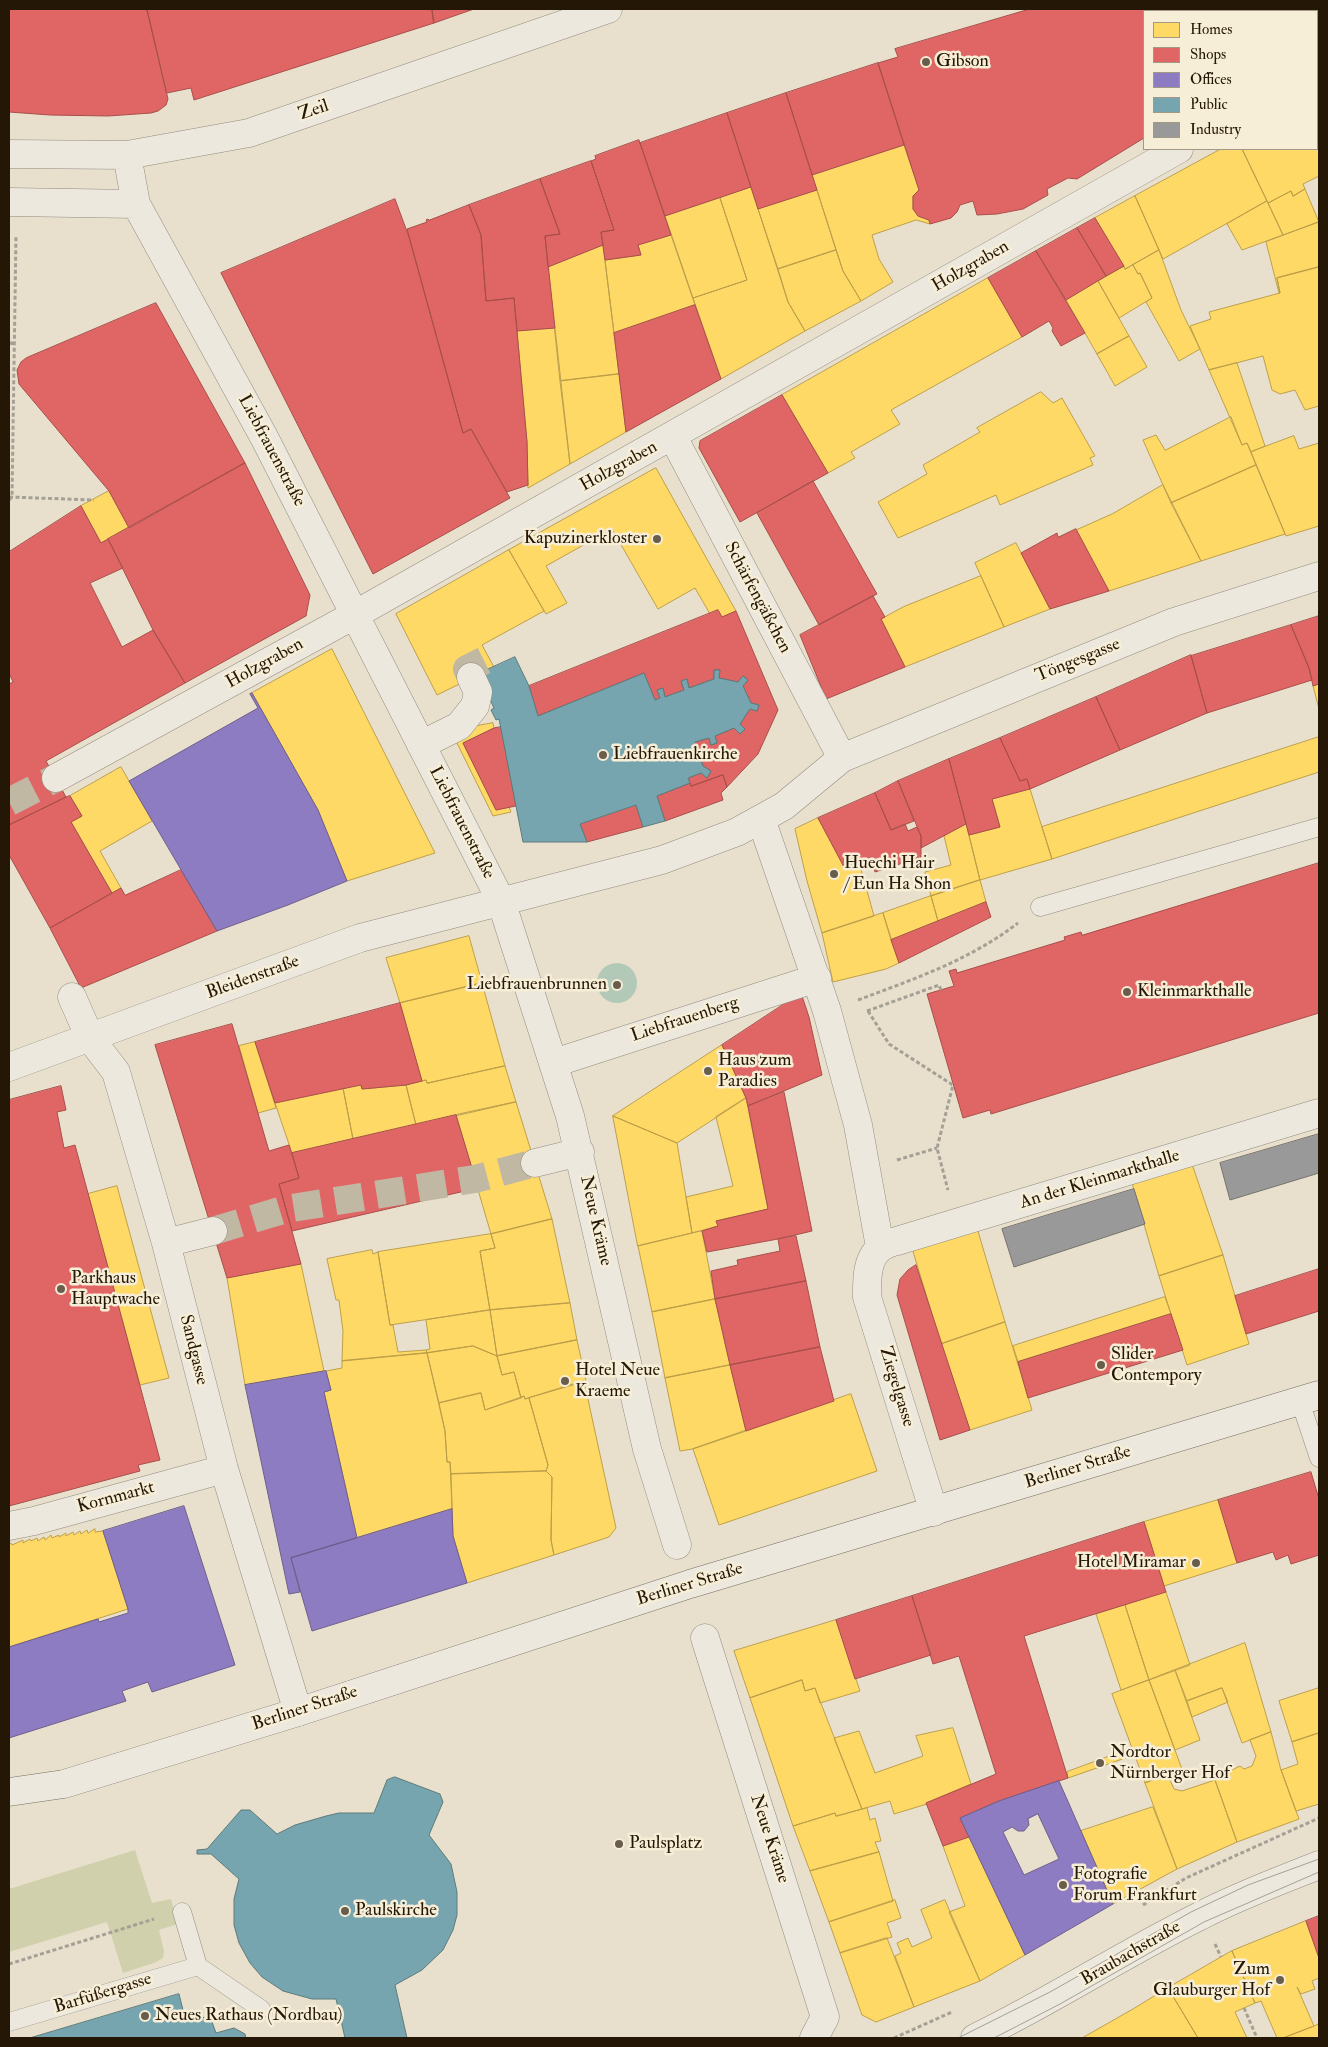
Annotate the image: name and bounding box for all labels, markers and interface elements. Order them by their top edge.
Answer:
legend [1143,10,1318,150]
text: Homes [1190,20,1232,39]
text: Shops [1190,45,1226,64]
place label: Gibson [936,51,989,73]
marker: Gibson [920,56,932,68]
text: Offices [1190,70,1232,89]
text: Public [1190,95,1228,114]
street label: Zeil [296,96,332,126]
text: Industry [1190,120,1241,139]
street label: Holzgraben [929,236,1013,298]
street label: Liebfrauenstraße [232,391,310,511]
street label: Holzgraben [577,437,661,497]
place label: Kapuzinerkloster [524,528,647,550]
marker: Kapuzinerkloster [651,533,663,545]
street label: Schärfengäßchen [719,539,795,657]
street label: Holzgraben [223,634,307,694]
street label: Töngesgasse [1032,634,1124,688]
place label: Liebfrauenkirche [613,744,737,766]
marker: Liebfrauenkirche [597,749,609,761]
street label: Liebfrauenstraße [423,763,499,883]
place label: Huechi Hair / Eun Ha Shon [844,853,951,896]
marker: Huechi Hair / Eun Ha Shon [828,868,840,880]
street label: Bleidenstraße [203,951,303,1005]
place label: Liebfrauenbrunnen [467,974,607,996]
marker: Liebfrauenbrunnen [611,979,623,991]
place label: Kleinmarkthalle [1137,981,1252,1003]
marker: Kleinmarkthalle [1121,986,1133,998]
street label: Liebfrauenberg [628,992,742,1048]
place label: Haus zum Paradies [718,1050,791,1092]
marker: Haus zum Paradies [702,1065,714,1077]
street label: An der Kleinmarkthalle [1018,1145,1182,1215]
street label: Neue Kräme [574,1174,616,1268]
place label: Parkhaus Hauptwache [71,1268,160,1310]
marker: Parkhaus Hauptwache [55,1283,67,1295]
street label: Sandgasse [174,1313,212,1387]
street label: Ziegelgasse [874,1344,918,1430]
place label: Slider Contempory [1111,1344,1202,1386]
marker: Slider Contempory [1095,1359,1107,1371]
place label: Hotel Neue Kraeme [575,1360,660,1402]
marker: Hotel Neue Kraeme [559,1375,571,1387]
street label: Berliner Straße [1022,1442,1134,1494]
street label: Kornmarkt [75,1477,157,1519]
place label: Hotel Miramar [1077,1552,1186,1574]
marker: Hotel Miramar [1190,1557,1202,1569]
street label: Berliner Straße [634,1559,746,1611]
street label: Berliner Straße [249,1682,361,1736]
place label: Nordtor Nürnberger Hof [1110,1742,1230,1785]
marker: Nordtor Nürnberger Hof [1094,1757,1106,1769]
street label: Neue Kräme [745,1792,793,1886]
place label: Paulsplatz [629,1833,702,1855]
marker: Paulsplatz [613,1838,625,1850]
place label: Fotografie Forum Frankfurt [1073,1864,1197,1906]
marker: Fotografie Forum Frankfurt [1057,1879,1069,1891]
place label: Paulskirche [355,1900,437,1922]
marker: Paulskirche [339,1905,351,1917]
street label: Braubachstraße [1077,1917,1185,1991]
place label: Zum Glauburger Hof [1153,1959,1270,2002]
street label: Barfüßergasse [52,1969,154,2019]
marker: Zum Glauburger Hof [1274,1974,1286,1986]
place label: Neues Rathaus (Nordbau) [155,2005,342,2027]
marker: Neues Rathaus (Nordbau) [139,2010,151,2022]

